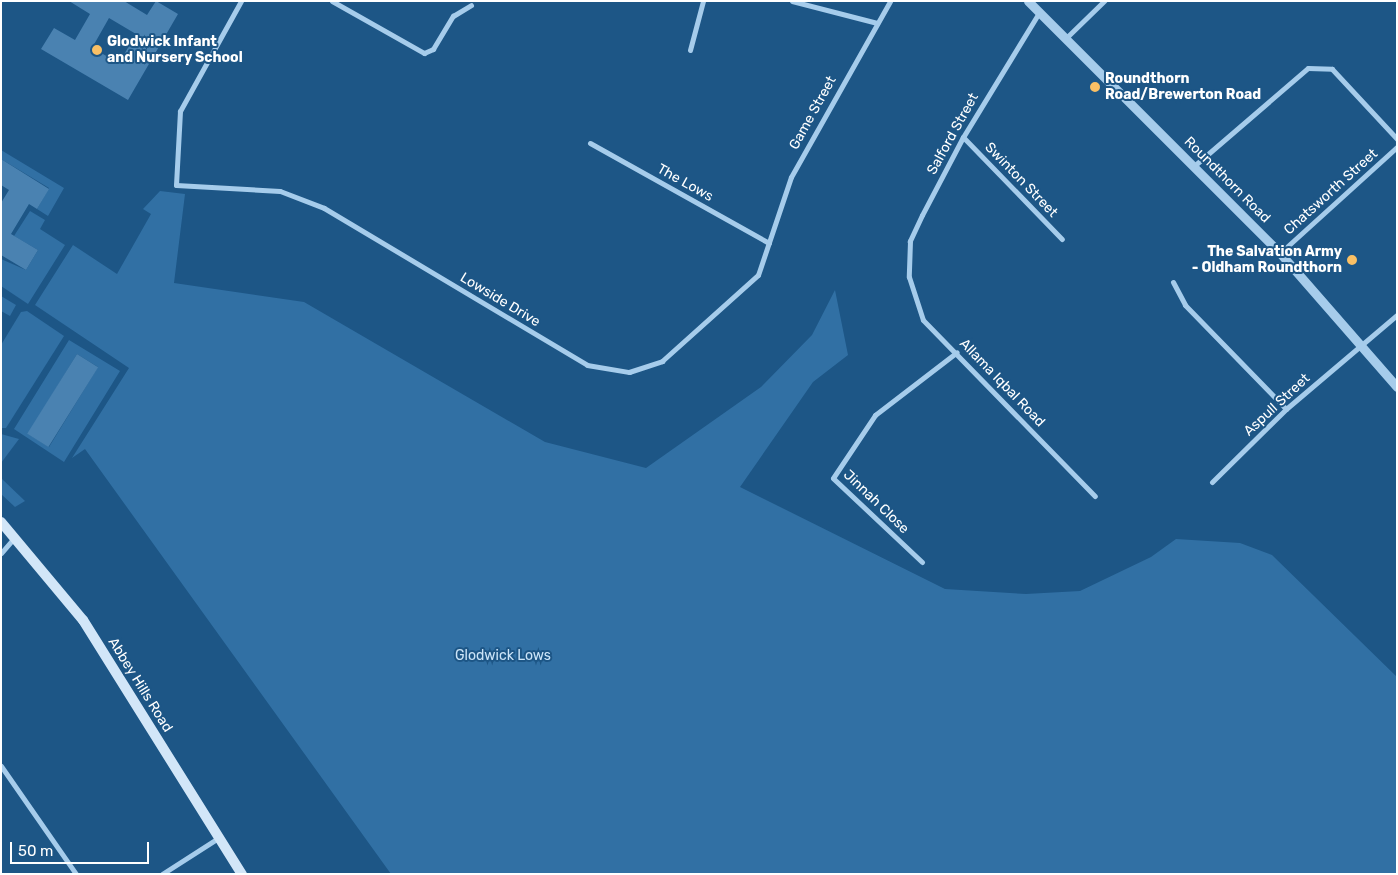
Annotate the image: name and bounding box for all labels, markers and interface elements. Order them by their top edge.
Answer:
place label: Glodwick Infant and Nursery School [107,34,243,66]
marker: Glodwick Infant and Nursery School [91,44,103,56]
place label: Roundthorn Road/Brewerton Road [1105,71,1261,104]
street label: Game Street [786,73,840,153]
marker: Roundthorn Road/Brewerton Road [1089,81,1101,93]
street label: Salford Street [924,90,982,178]
street label: Roundthorn Road [1180,133,1274,227]
street label: Swinton Street [981,139,1061,221]
street label: Chatsworth Street [1281,146,1381,238]
street label: The Lows [654,161,716,205]
place label: The Salvation Army - Oldham Roundthorn [1192,244,1342,276]
marker: The Salvation Army - Oldham Roundthorn [1346,254,1358,266]
street label: Lowside Drive [457,270,543,330]
street label: Allama Iqbal Road [956,336,1048,430]
street label: Aspull Street [1241,370,1313,440]
street label: Jinnah Close [840,467,912,537]
street label: Abbey Hills Road [104,634,176,736]
park label: Glodwick Lows [455,648,551,664]
scale bar [12,832,151,864]
text: 50 m [18,842,53,860]

